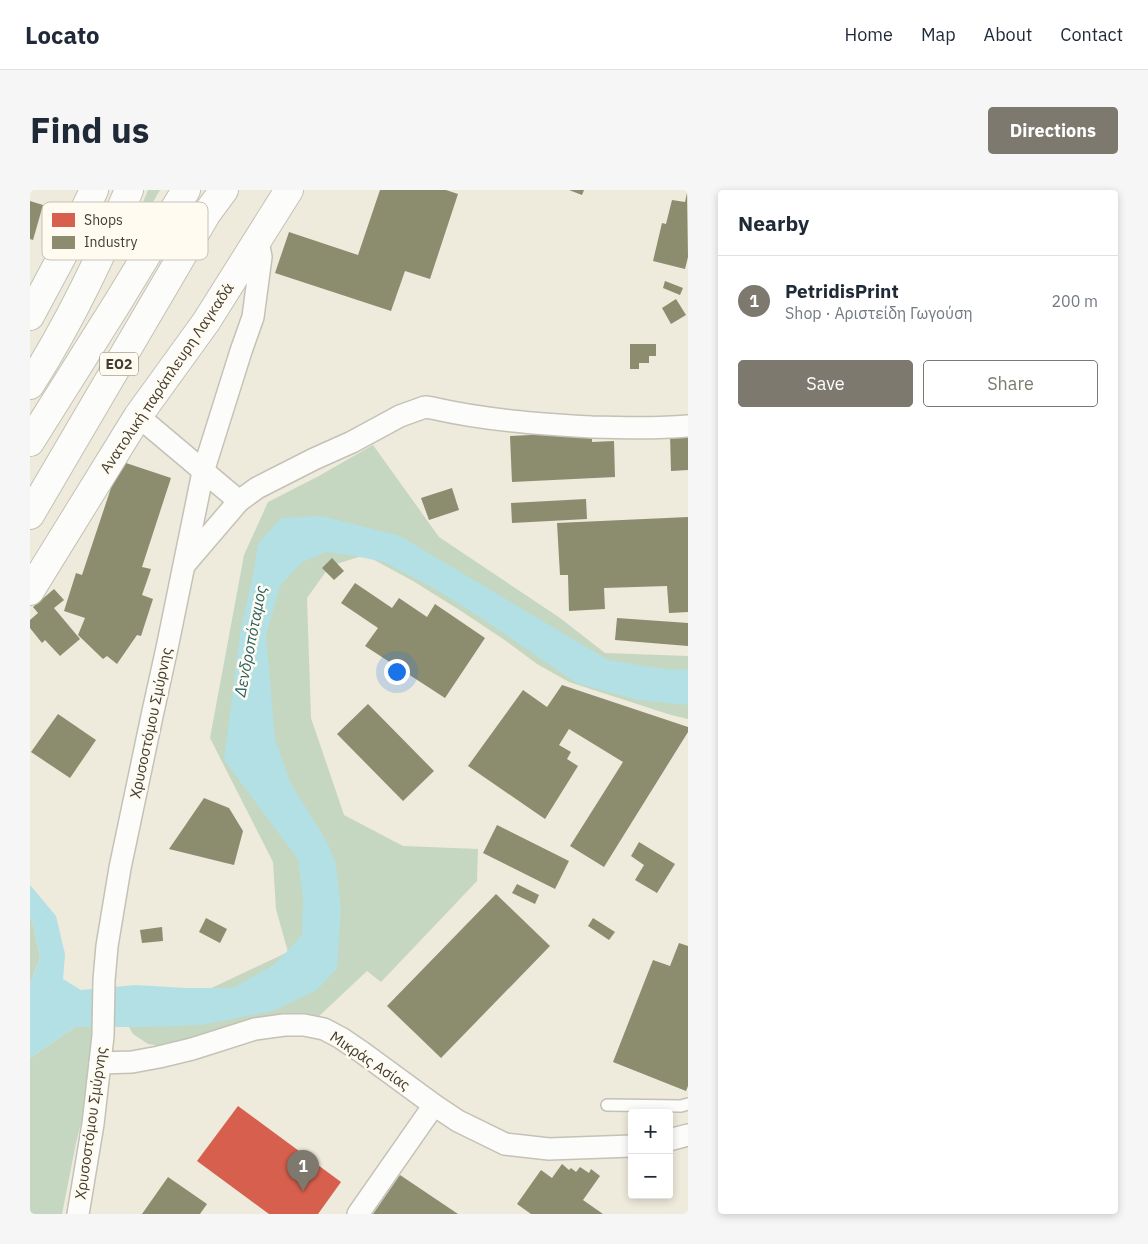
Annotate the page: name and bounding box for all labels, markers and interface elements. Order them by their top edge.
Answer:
text: Locato [25,19,100,51]
text: Home [845,23,893,46]
text: Map [921,23,956,46]
text: About [984,23,1032,46]
text: Contact [1060,23,1123,46]
text: Find us [30,107,149,153]
button: Directions [988,107,1118,154]
legend [42,202,208,260]
text: Nearby [738,209,809,237]
text: Shops [84,211,123,229]
text: Industry [84,233,138,251]
street label: Ανατολική παράπλευρη Λαγκαδά [96,278,238,477]
text: PetridisPrint [785,279,899,303]
text: 1 [749,291,759,311]
text: 200 m [1051,291,1098,311]
text: Shop · Αριστείδη Γωγούση [785,303,973,323]
road number: ΕΟ2 [100,352,138,375]
button: Save [738,360,913,407]
button: Share [923,360,1098,407]
water label: Δενδροπόταμος [229,583,271,699]
street label: Χρυσοστόμου Σμύρνης [125,646,176,800]
your location [384,659,410,685]
street label: Μικράς Ασίας [327,1027,414,1094]
street label: Χρυσοστόμου Σμύρνης [70,1045,111,1201]
map controls [628,1109,673,1199]
button: + [628,1109,673,1154]
pin: 1 [287,1150,319,1191]
button: − [628,1154,673,1199]

